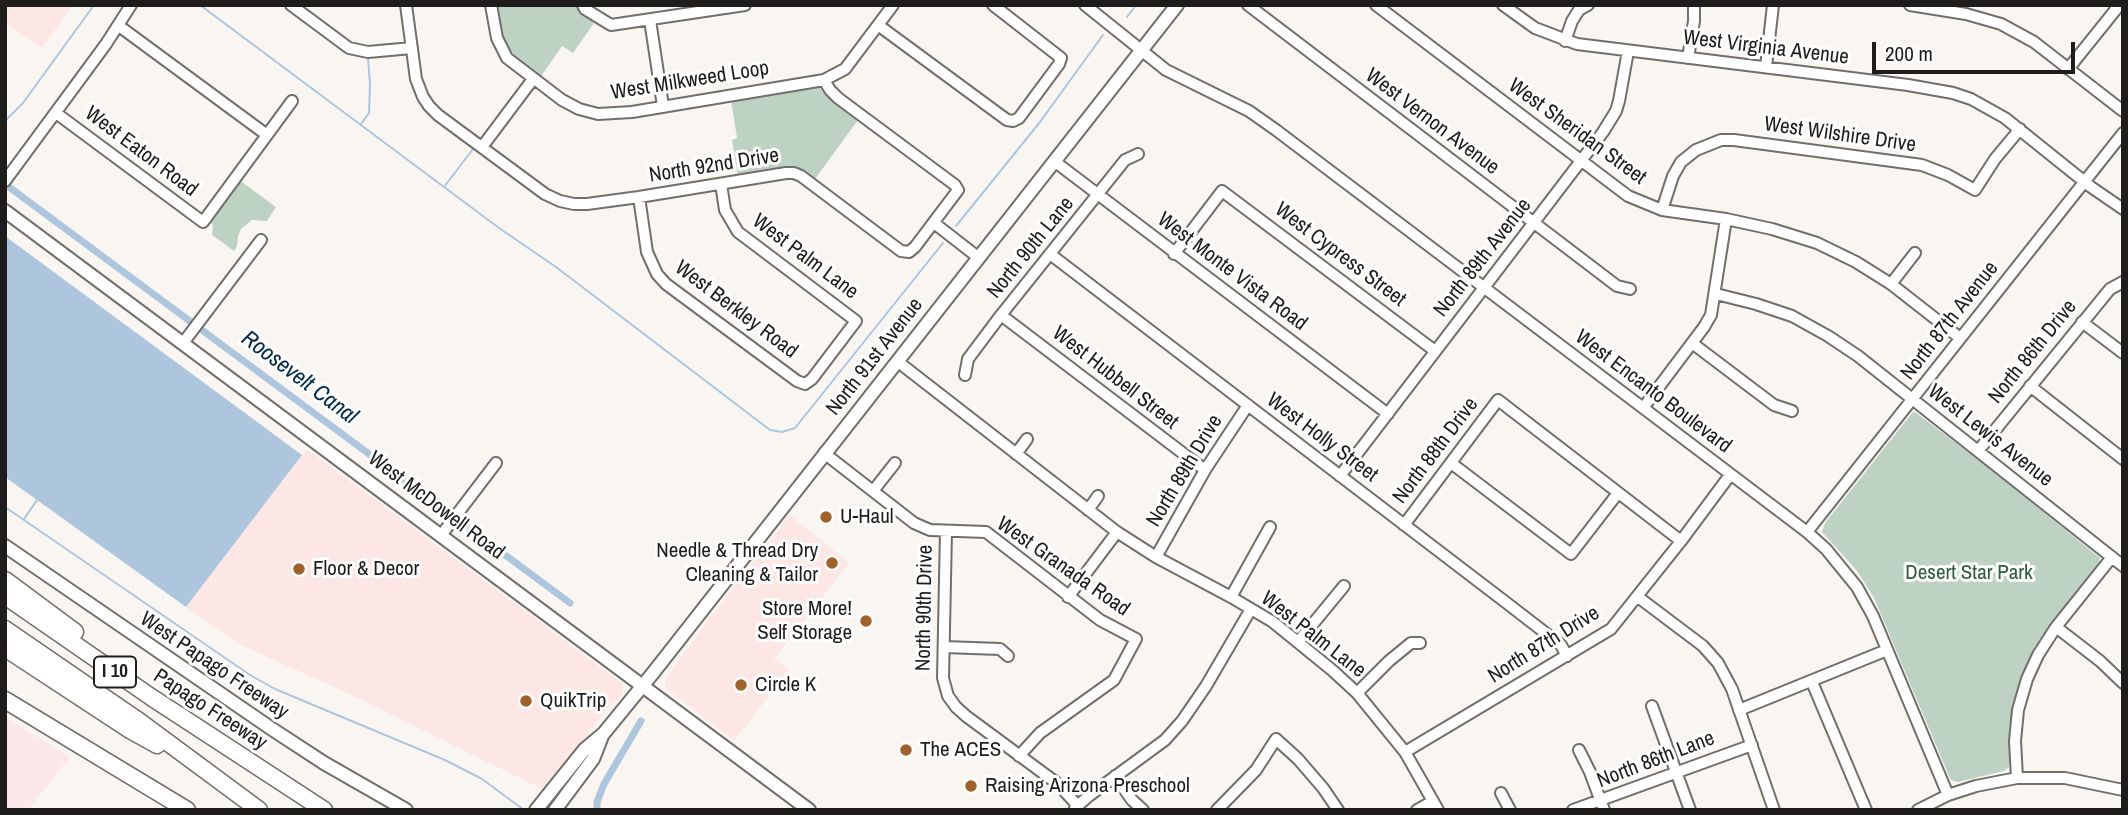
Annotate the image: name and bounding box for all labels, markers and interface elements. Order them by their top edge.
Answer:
street label: West Virginia Avenue [1682,25,1850,71]
scale bar [1876,28,2079,72]
text: 200 m [1885,39,1933,68]
street label: West Milkweed Loop [609,56,771,106]
street label: West Vernon Avenue [1360,63,1504,181]
street label: West Sheridan Street [1503,74,1651,190]
street label: West Eaton Road [80,101,202,203]
street label: West Wilshire Drive [1763,112,1917,158]
street label: North 92nd Drive [647,143,781,189]
street label: North 90th Lane [982,192,1080,304]
street label: North 89th Avenue [1429,194,1537,322]
street label: West Cypress Street [1269,198,1411,312]
street label: West Monte Vista Road [1152,207,1312,337]
street label: West Palm Lane [747,209,863,305]
street label: West Berkley Road [670,256,802,364]
street label: North 87th Avenue [1896,257,2004,385]
street label: North 91st Avenue [821,293,929,421]
street label: North 86th Drive [1983,295,2083,409]
street label: West Hubbell Street [1047,321,1183,435]
water label: Roosevelt Canal [235,325,363,431]
street label: West Encanto Boulevard [1570,325,1736,459]
street label: West Lewis Avenue [1923,379,2057,493]
street label: West Holly Street [1261,388,1383,488]
street label: North 88th Drive [1388,393,1484,509]
street label: North 89th Drive [1142,410,1228,532]
street label: West McDowell Road [363,447,509,565]
place label: U-Haul [840,504,894,530]
marker: U-Haul [818,509,834,525]
street label: West Granada Road [992,512,1134,622]
place label: Needle & Thread Dry Cleaning & Tailor [656,538,818,588]
street label: North 90th Drive [911,545,939,671]
marker: Needle & Thread Dry Cleaning & Tailor [824,555,840,571]
place label: Floor & Decor [313,556,419,582]
park label: Desert Star Park [1905,560,2033,586]
marker: Floor & Decor [291,561,307,577]
street label: West Palm Lane [1256,586,1370,684]
place label: Store More! Self Storage [757,596,852,646]
street label: North 87th Drive [1484,601,1604,689]
street label: West Papago Freeway [135,607,293,725]
marker: Store More! Self Storage [858,613,874,629]
road number: I 10 [94,656,136,688]
street label: Papago Freeway [149,664,271,756]
place label: Circle K [755,672,816,698]
marker: Circle K [733,677,749,693]
place label: QuikTrip [540,688,606,714]
marker: QuikTrip [518,693,534,709]
street label: North 86th Lane [1594,726,1718,794]
place label: The ACES [920,737,1001,763]
marker: The ACES [898,742,914,758]
place label: Raising Arizona Preschool [985,773,1190,799]
marker: Raising Arizona Preschool [963,778,979,794]

